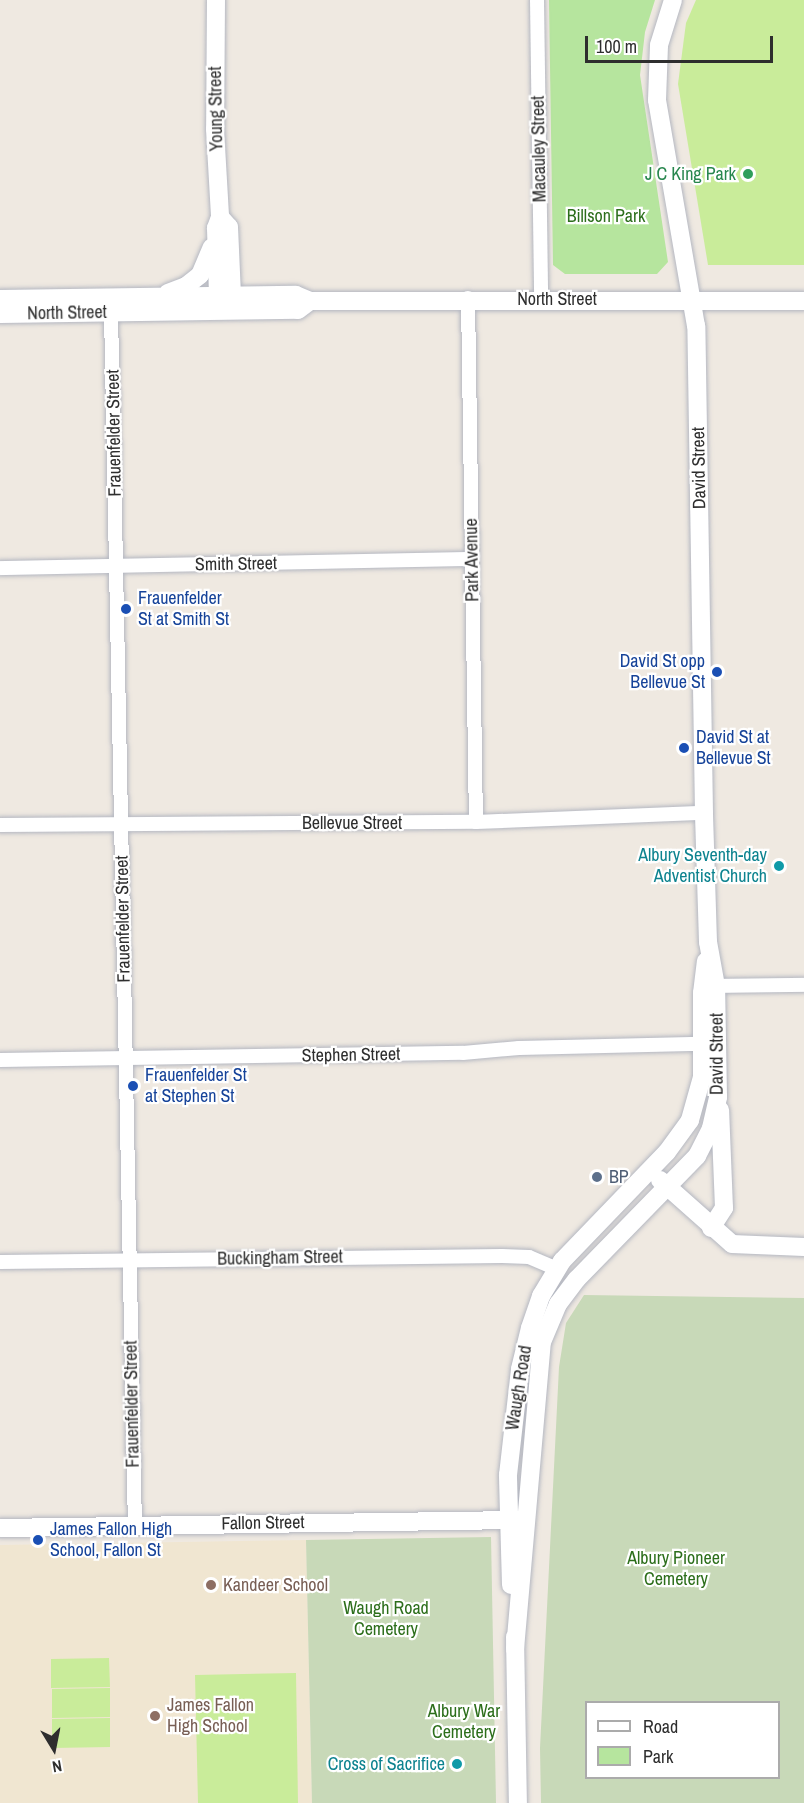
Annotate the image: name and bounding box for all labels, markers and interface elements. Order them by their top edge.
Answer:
scale bar [588,24,776,62]
text: 100 m [596,34,637,59]
street label: Young Street [204,66,228,152]
street label: Macauley Street [527,95,551,203]
place label: J C King Park [645,163,736,185]
marker: J C King Park [741,167,755,181]
park label: Billson Park [567,205,645,227]
street label: North Street [517,288,597,310]
street label: North Street [27,302,107,324]
street label: Frauenfelder Street [102,369,126,497]
street label: David Street [687,427,711,509]
street label: Park Avenue [460,518,484,602]
street label: Smith Street [195,552,277,576]
place label: Frauenfelder St at Smith St [138,588,229,630]
marker: Frauenfelder St at Smith St [119,602,133,616]
place label: David St opp Bellevue St [620,651,705,694]
marker: David St opp Bellevue St [710,665,724,679]
place label: David St at Bellevue St [696,727,771,770]
marker: David St at Bellevue St [677,741,691,755]
street label: Bellevue Street [302,812,402,834]
place label: Albury Seventh-day Adventist Church [638,845,767,888]
street label: Frauenfelder Street [111,855,135,983]
marker: Albury Seventh-day Adventist Church [772,859,786,873]
street label: David Street [706,1013,728,1095]
street label: Stephen Street [302,1043,400,1067]
place label: Frauenfelder St at Stephen St [145,1065,247,1108]
marker: Frauenfelder St at Stephen St [126,1079,140,1093]
place label: BP [609,1166,629,1188]
marker: BP [590,1170,604,1184]
street label: Buckingham Street [217,1246,343,1270]
street label: Frauenfelder Street [120,1340,144,1468]
street label: Waugh Road [502,1344,536,1432]
street label: Fallon Street [221,1511,305,1535]
place label: James Fallon High School, Fallon St [50,1519,172,1562]
marker: James Fallon High School, Fallon St [31,1533,45,1547]
park label: Albury Pioneer Cemetery [627,1548,725,1590]
place label: Kandeer School [223,1574,328,1596]
marker: Kandeer School [204,1578,218,1592]
park label: Waugh Road Cemetery [343,1598,429,1640]
place label: James Fallon High School [167,1695,254,1738]
park label: Albury War Cemetery [428,1701,500,1744]
legend [585,1701,780,1779]
marker: James Fallon High School [148,1709,162,1723]
text: Road [643,1714,678,1739]
north arrow [24,1719,84,1779]
text: Park [643,1744,673,1769]
place label: Cross of Sacrifice [328,1753,445,1775]
text: N [51,1755,64,1778]
marker: Cross of Sacrifice [450,1757,464,1771]

